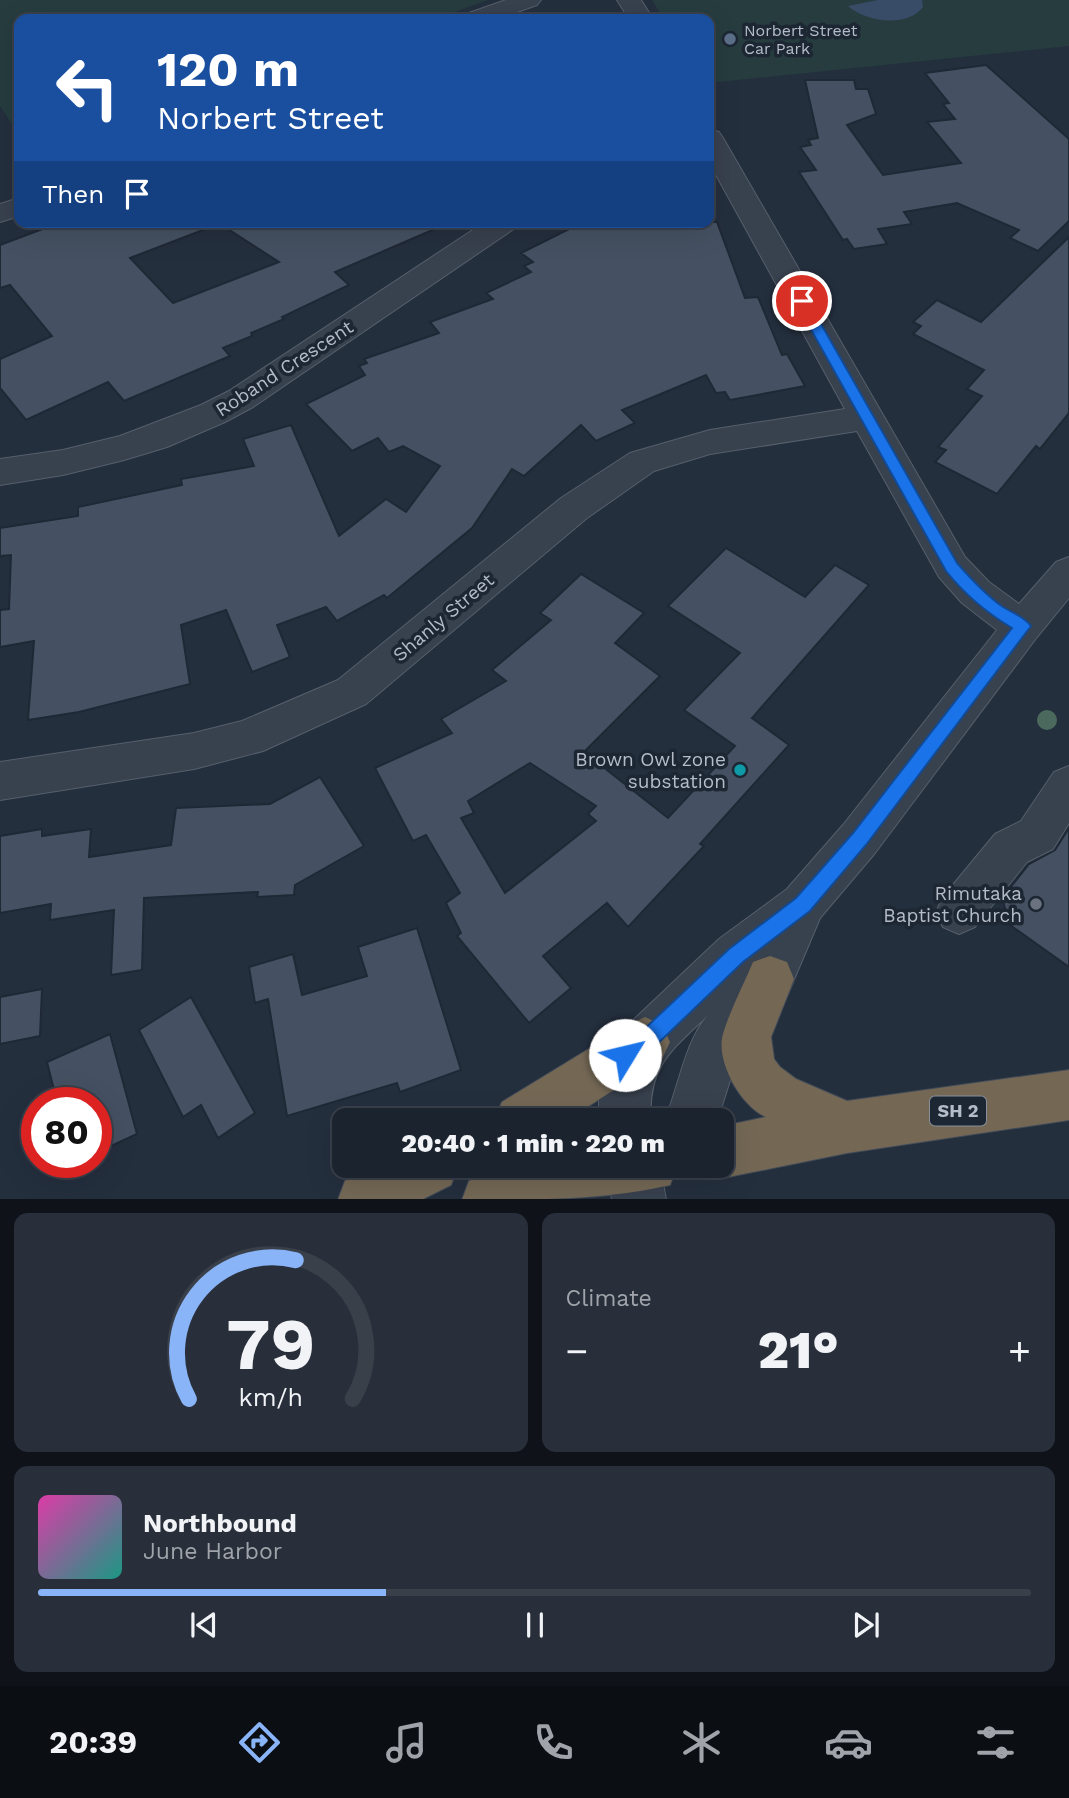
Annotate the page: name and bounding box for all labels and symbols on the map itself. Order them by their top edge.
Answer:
place label: Norbert Street Car Park [744,21,858,58]
marker: Norbert Street Car Park [722,31,738,47]
pin [772,271,832,331]
street label: Roband Crescent [211,315,357,421]
street label: Shanly Street [388,568,499,666]
place label: Brown Owl zone substation [575,748,726,793]
marker: Brown Owl zone substation [732,762,748,778]
place label: Rimutaka Baptist Church [883,882,1022,927]
marker: Rimutaka Baptist Church [1028,896,1044,912]
position arrow [588,1018,662,1092]
speed limit sign: 80 [21,1087,112,1178]
road number: SH 2 [930,1096,986,1126]

